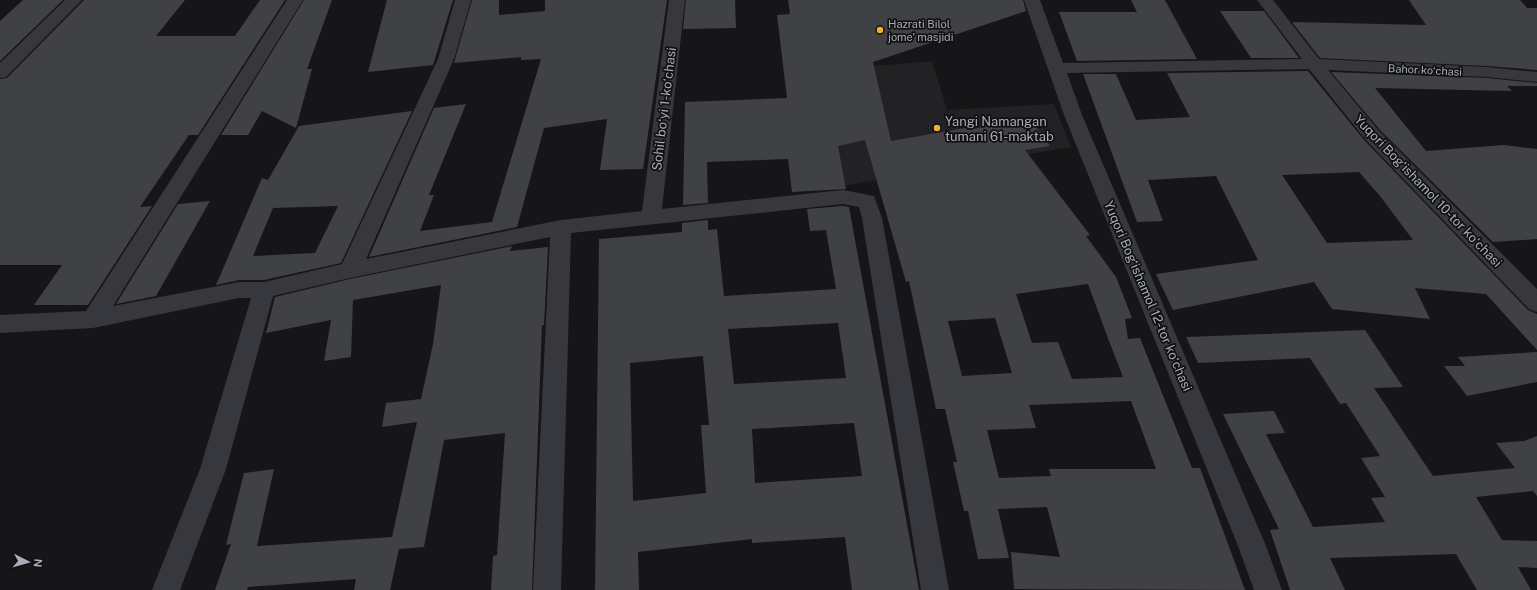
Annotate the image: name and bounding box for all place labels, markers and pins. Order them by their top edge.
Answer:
place label: Hazrati Bilol jome’ masjidi [887,18,953,43]
marker: Hazrati Bilol jome’ masjidi [875,25,885,35]
place label: Yangi Namangan tumani 61-maktab [945,114,1054,144]
marker: Yangi Namangan tumani 61-maktab [932,123,942,133]

